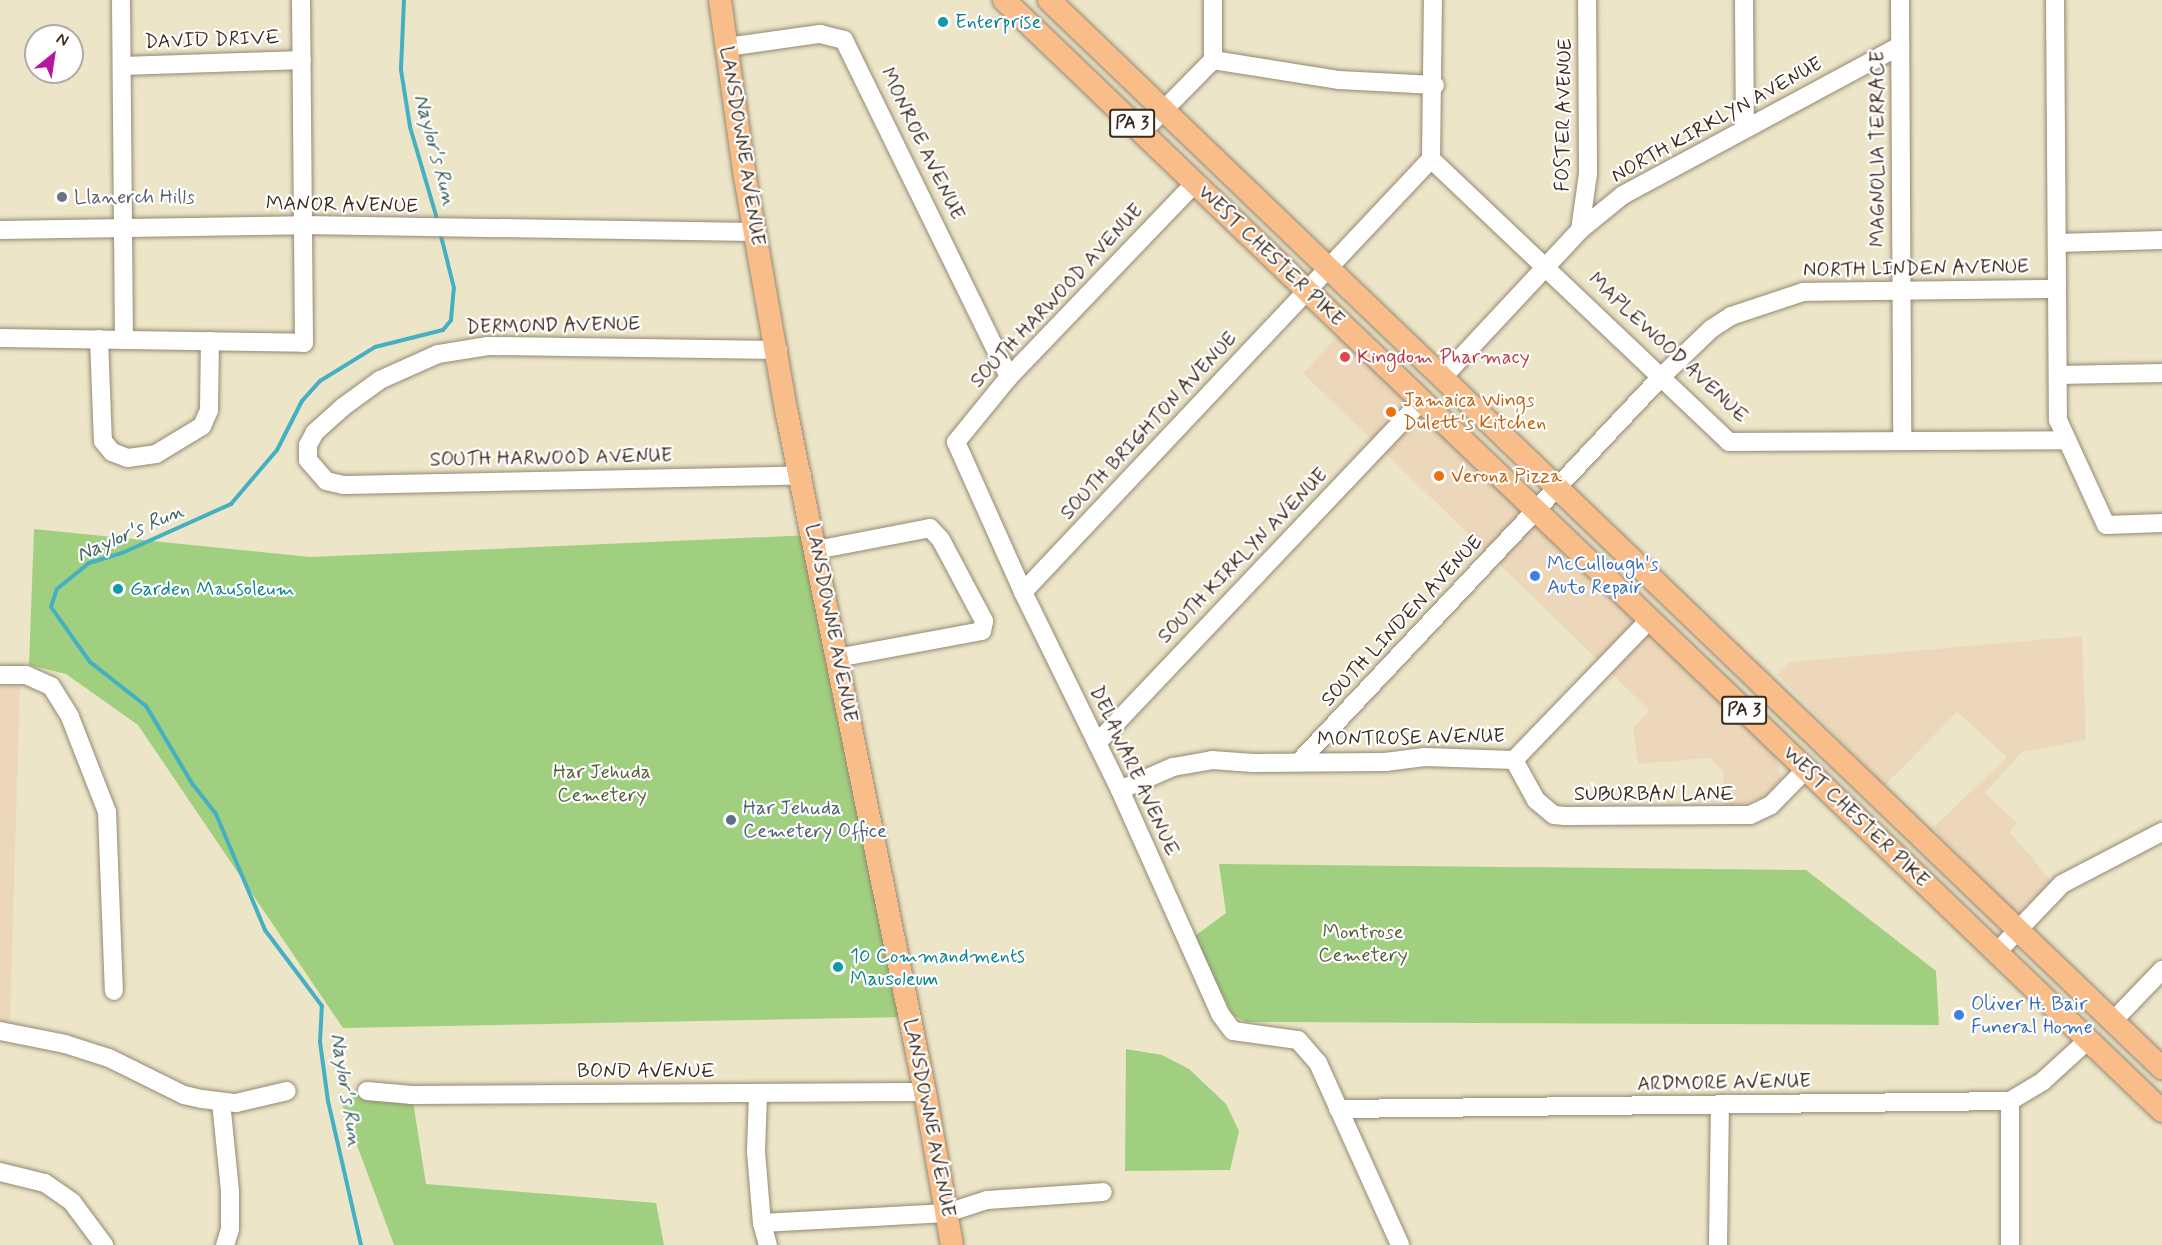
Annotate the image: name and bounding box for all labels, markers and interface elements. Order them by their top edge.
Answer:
place label: Enterprise [955,10,1041,34]
marker: Enterprise [936,15,950,29]
north arrow [24,24,84,84]
street label: DAVID DRIVE [144,26,280,54]
text: N [52,28,72,51]
street label: FOSTER AVENUE [1551,36,1577,194]
street label: LANSDOWNE AVENUE [714,45,770,247]
street label: NORTH KIRKLYN AVENUE [1608,52,1826,188]
street label: MAGNOLIA TERRACE [1866,53,1890,245]
street label: MONROE AVENUE [875,64,969,224]
water label: Naylor's Run [409,93,461,207]
road number: PA 3 [1108,108,1156,138]
street label: WEST CHESTER PIKE [1191,178,1351,334]
place label: Llanerch Hills [74,185,195,209]
marker: Llanerch Hills [55,190,69,204]
street label: MANOR AVENUE [265,192,419,218]
street label: SOUTH HARWOOD AVENUE [965,199,1149,393]
street label: NORTH LINDEN AVENUE [1801,255,2031,283]
street label: MAPLEWOOD AVENUE [1583,268,1753,428]
street label: DERMOND AVENUE [465,312,641,340]
street label: SOUTH BRIGHTON AVENUE [1055,326,1243,526]
place label: Kingdom Pharmacy [1357,345,1524,369]
marker: Kingdom Pharmacy [1338,350,1352,364]
place label: Jamaica Wings Dulett's Kitchen [1403,388,1545,435]
marker: Jamaica Wings Dulett's Kitchen [1384,405,1398,419]
street label: SOUTH HARWOOD AVENUE [429,444,673,472]
street label: SOUTH KIRKLYN AVENUE [1153,463,1333,649]
place label: Verona Pizza [1451,464,1561,488]
marker: Verona Pizza [1432,469,1446,483]
water label: Naylor's Run [74,499,186,567]
street label: LANSDOWNE AVENUE [800,522,862,724]
street label: SOUTH LINDEN AVENUE [1315,529,1489,713]
place label: McCullough's Auto Repair [1547,552,1658,599]
marker: McCullough's Auto Repair [1528,569,1542,583]
place label: Garden Mausoleum [130,577,284,601]
marker: Garden Mausoleum [111,582,125,596]
street label: DELAWARE AVENUE [1084,682,1184,860]
road number: PA 3 [1720,695,1768,725]
street label: MONTROSE AVENUE [1317,724,1505,752]
street label: WEST CHESTER PIKE [1776,739,1936,895]
park label: Har Jehuda Cemetery [553,760,651,807]
street label: SUBURBAN LANE [1574,782,1734,806]
place label: Har Jehuda Cemetery Office [743,796,888,843]
marker: Har Jehuda Cemetery Office [724,813,738,827]
park label: Montrose Cemetery [1318,920,1408,967]
place label: 10 Commandments Mausoleum [850,944,1025,991]
marker: 10 Commandments Mausoleum [831,960,845,974]
place label: Oliver H. Bair Funeral Home [1971,992,2092,1039]
marker: Oliver H. Bair Funeral Home [1952,1008,1966,1022]
street label: LANSDOWNE AVENUE [898,1017,960,1219]
water label: Naylor's Run [325,1033,367,1147]
street label: BOND AVENUE [577,1059,715,1083]
street label: ARDMORE AVENUE [1637,1069,1811,1097]

